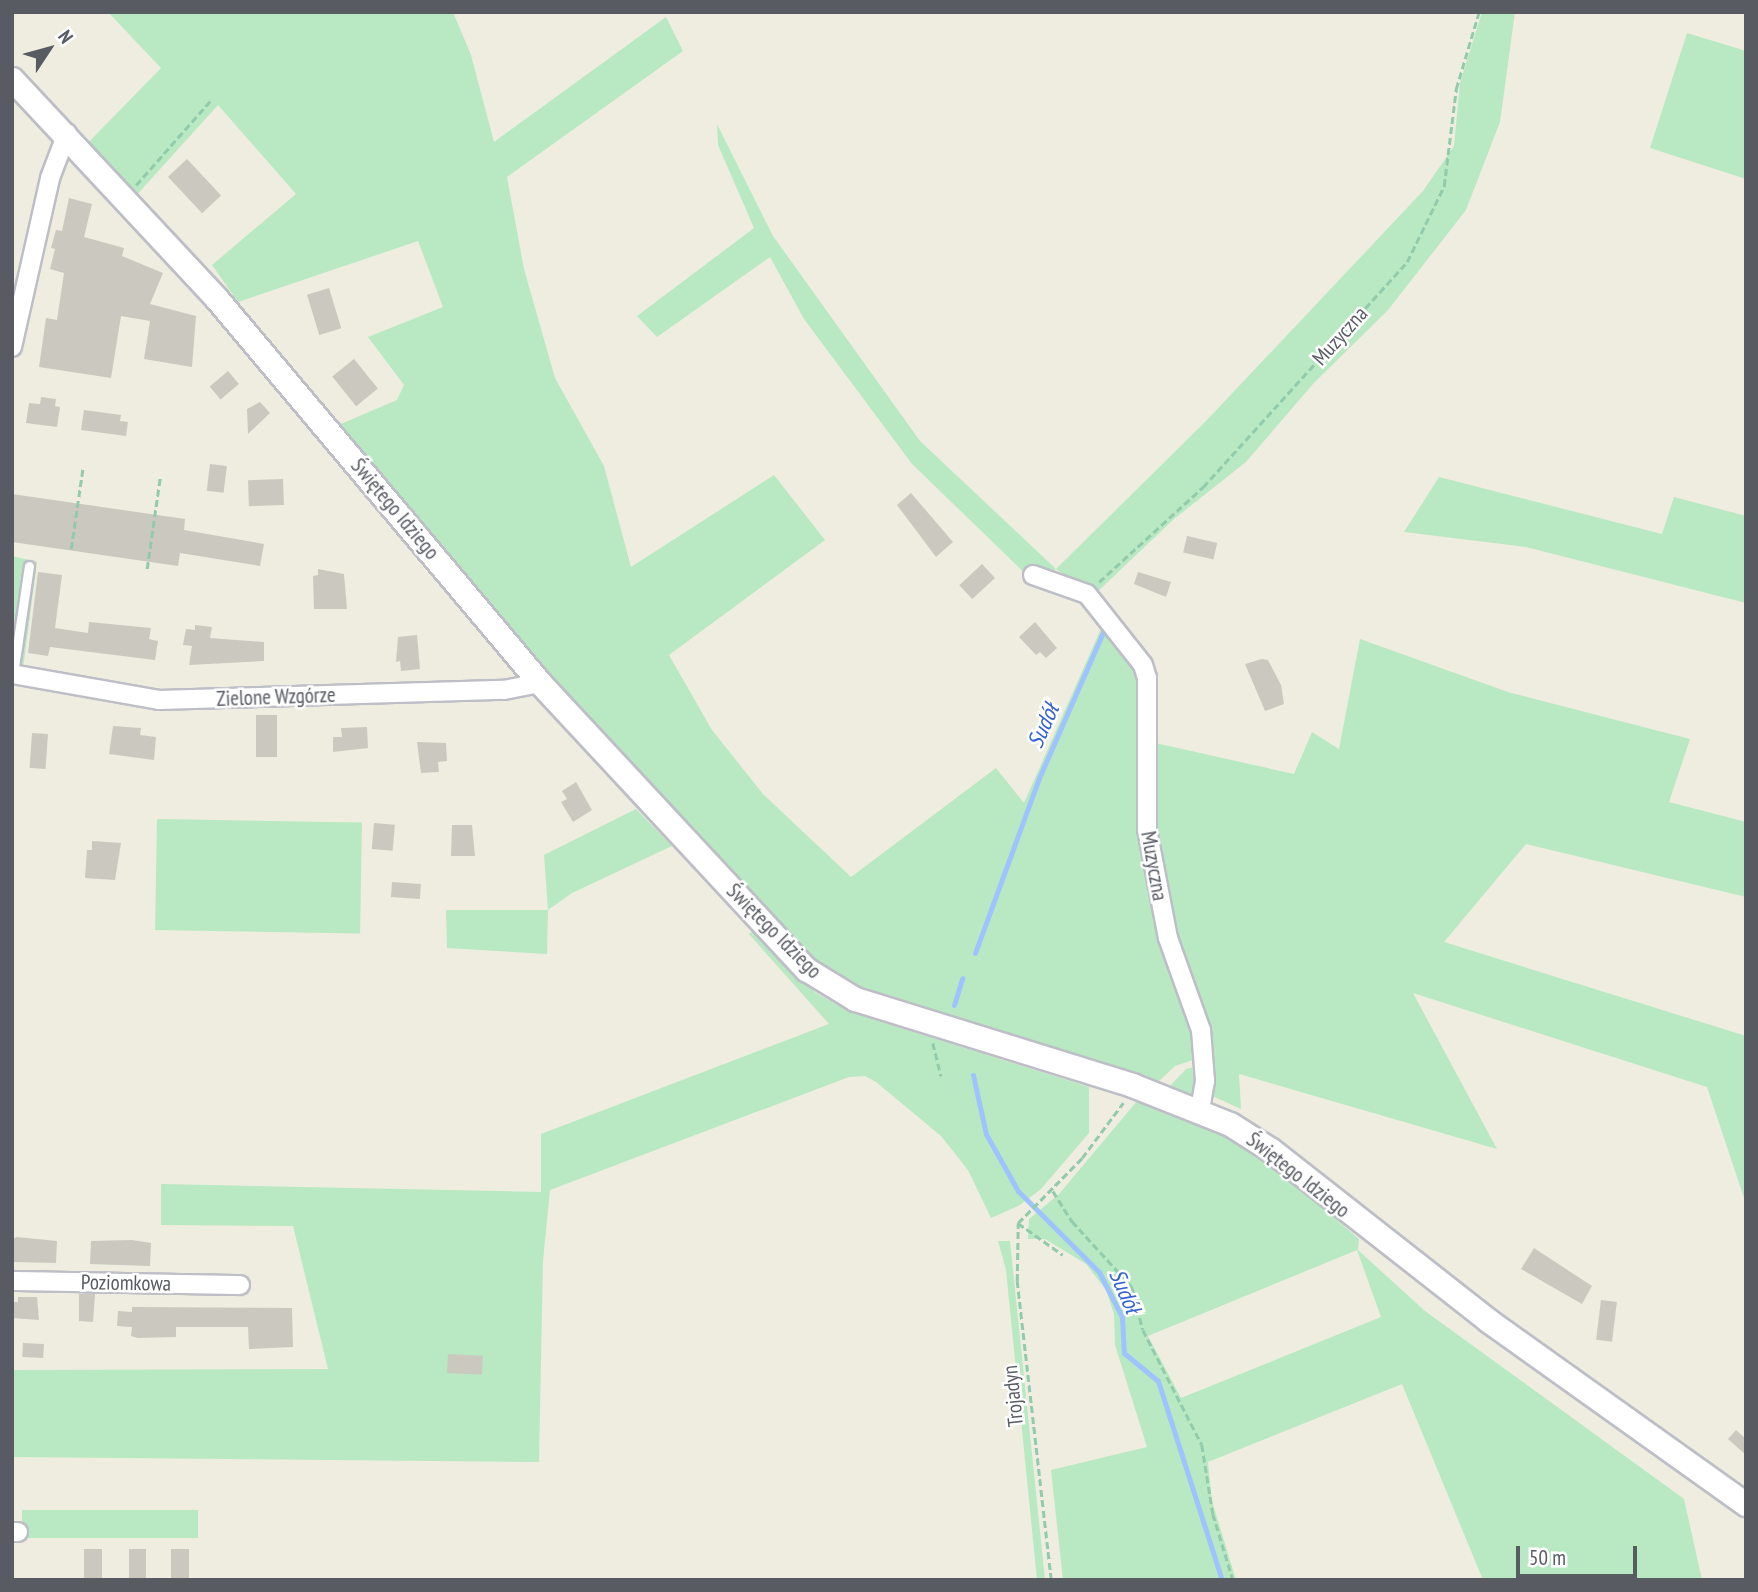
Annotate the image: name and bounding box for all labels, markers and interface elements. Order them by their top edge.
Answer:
north arrow [14,14,84,84]
text: N [53,25,79,48]
street label: Muzyczna [1307,301,1373,371]
street label: Świętego Idziego [346,453,444,565]
street label: Zielone Wzgórze [216,682,336,712]
water label: Sudół [1021,700,1065,752]
street label: Muzyczna [1135,829,1173,903]
street label: Świętego Idziego [721,878,827,984]
street label: Świętego Idziego [1241,1127,1355,1223]
water label: Sudół [1103,1265,1147,1317]
street label: Poziomkowa [81,1270,171,1296]
street label: Trojadyn [997,1364,1029,1428]
scale bar [1520,1532,1641,1576]
text: 50 m [1529,1544,1566,1571]

